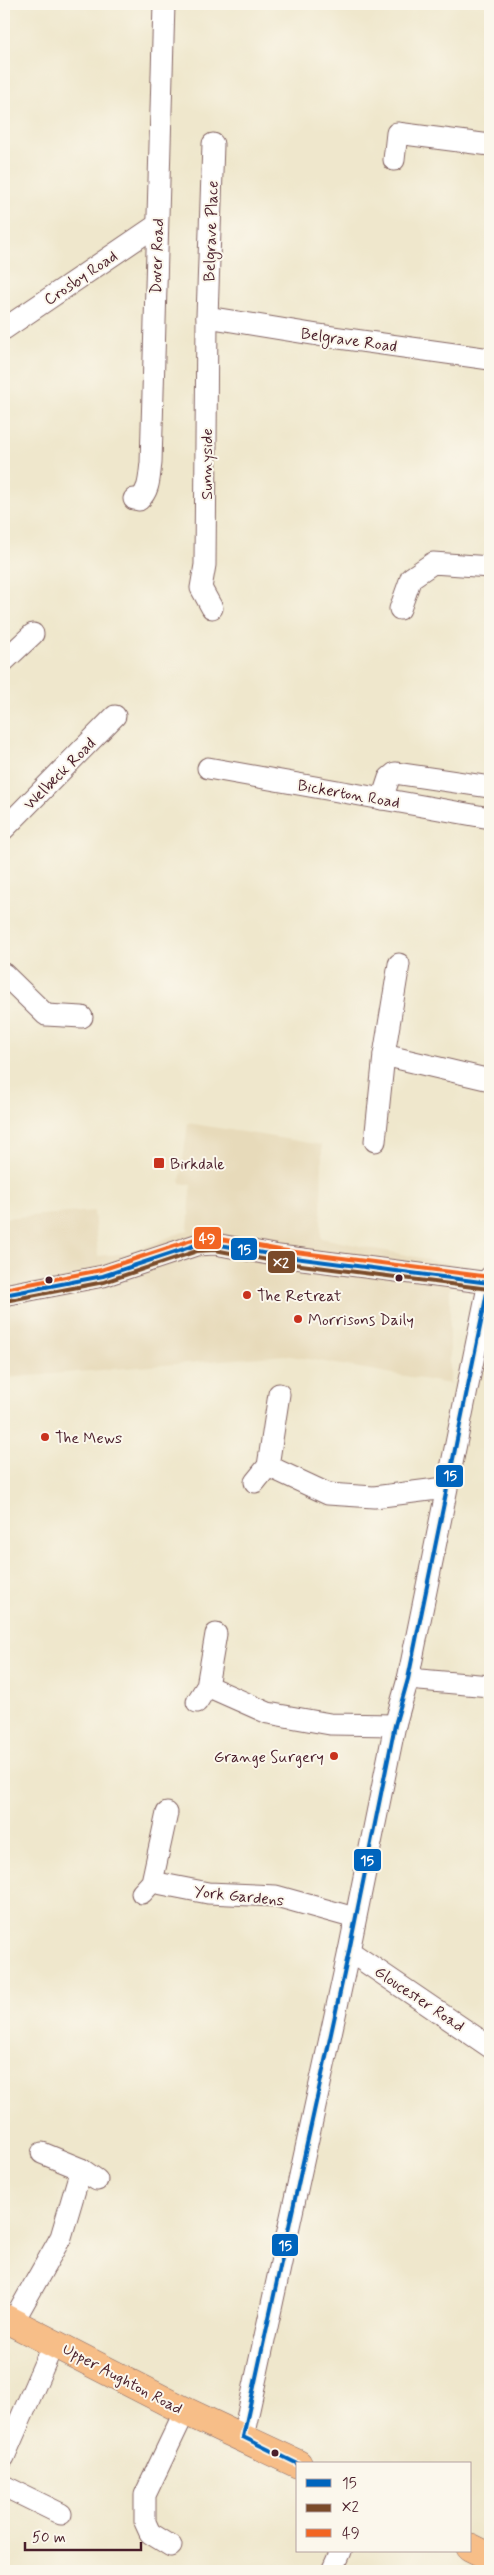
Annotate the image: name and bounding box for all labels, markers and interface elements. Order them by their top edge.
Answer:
street label: Belgrave Place [199,180,225,282]
street label: Dover Road [146,218,169,294]
street label: Crosby Road [40,246,122,311]
street label: Belgrave Road [299,323,398,359]
street label: Sunnyside [197,428,218,500]
street label: Welbeck Road [19,733,101,815]
street label: Bickerton Road [296,775,401,814]
place label: Birkdale [170,1154,225,1175]
marker: Birkdale [152,1156,166,1170]
line badge: 49 [193,1226,222,1250]
text: 49 [199,1230,215,1248]
line badge: 15 [230,1237,258,1261]
text: 15 [237,1241,251,1259]
line badge: X2 [267,1250,296,1274]
text: X2 [273,1254,289,1272]
unlabelled marker [394,1273,404,1283]
unlabelled marker [44,1275,54,1285]
place label: The Retreat [257,1286,342,1307]
marker: The Retreat [241,1289,253,1301]
place label: Morrisons Daily [308,1310,414,1331]
marker: Morrisons Daily [292,1313,304,1325]
place label: The Mews [55,1428,122,1449]
marker: The Mews [39,1431,51,1443]
line badge: 15 [435,1464,464,1488]
text: 15 [443,1467,457,1485]
place label: Grange Surgery [214,1747,324,1768]
marker: Grange Surgery [328,1750,340,1762]
line badge: 15 [353,1848,382,1872]
text: 15 [360,1852,374,1870]
street label: York Gardens [193,1881,285,1912]
street label: Gloucester Road [370,1961,468,2037]
line badge: 15 [271,2233,299,2257]
text: 15 [278,2237,292,2255]
street label: Upper Aughton Road [59,2339,186,2420]
unlabelled marker [270,2448,280,2458]
legend [296,2462,472,2552]
text: 15 [342,2474,357,2494]
text: X2 [342,2498,359,2518]
scale bar [25,2520,141,2552]
text: 49 [342,2524,360,2544]
text: 50 m [32,2528,66,2548]

